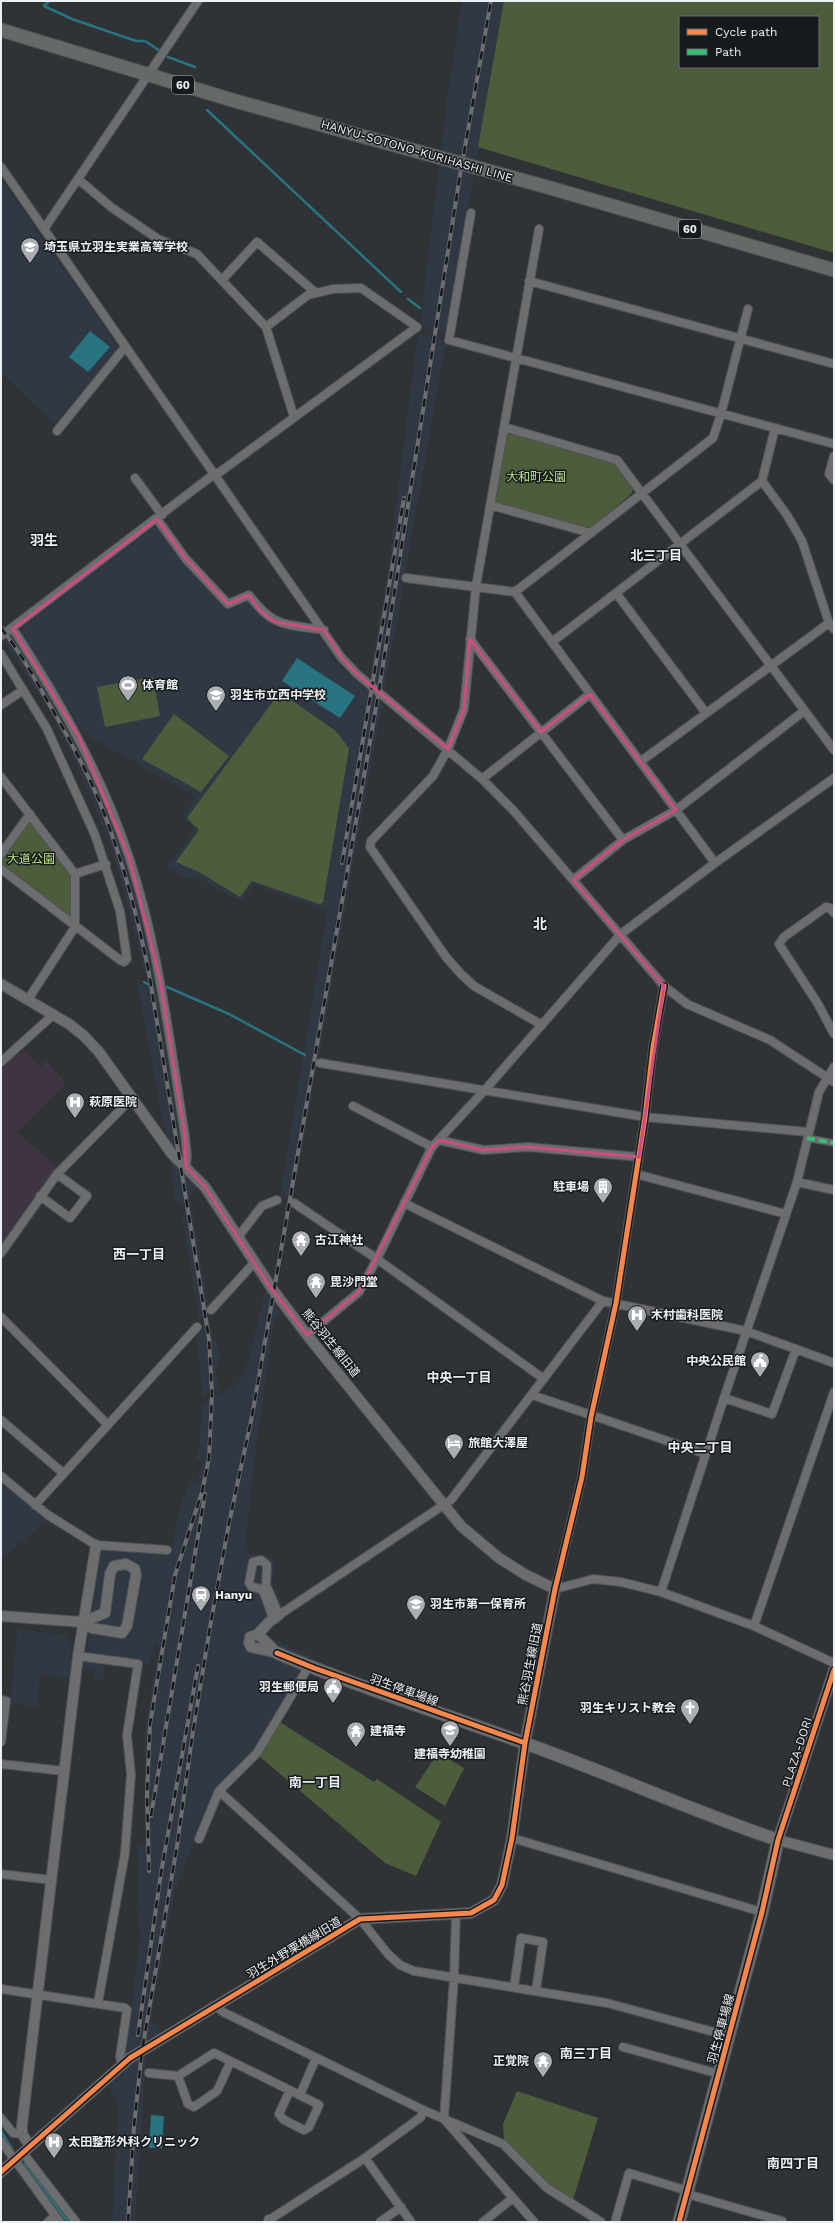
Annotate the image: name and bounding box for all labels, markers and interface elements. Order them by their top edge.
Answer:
legend [679,16,819,68]
text: Cycle path [715,25,777,39]
text: Path [715,45,741,59]
road number: 60 [172,76,194,94]
street label: HANYU-SOTONO-KURIHASHI LINE [319,117,515,185]
road number: 60 [679,220,701,238]
school or university icon: 埼玉県立羽生実業高等学校 [19,236,41,264]
place label: 埼玉県立羽生実業高等学校 [44,240,188,254]
park label: 大和町公園 [506,470,566,484]
district label: 羽生 [30,532,58,548]
district label: 北三丁目 [630,548,682,563]
sports icon: 体育館 [117,674,139,702]
place label: 体育館 [142,678,178,692]
school or university icon: 羽生市立西中学校 [205,684,227,712]
place label: 羽生市立西中学校 [230,688,326,702]
park label: 大道公園 [7,852,55,866]
district label: 北 [533,916,547,932]
hospital icon: 萩原医院 [64,1091,86,1119]
place label: 萩原医院 [89,1095,137,1109]
building icon: 駐車場 [592,1176,614,1204]
place label: 駐車場 [553,1180,589,1194]
temple icon: 古江神社 [290,1229,312,1257]
place label: 古江神社 [315,1233,363,1247]
district label: 西一丁目 [113,1247,165,1262]
temple icon: 毘沙門堂 [305,1271,327,1299]
place label: 毘沙門堂 [330,1275,378,1289]
hospital icon: 木村歯科医院 [626,1304,648,1332]
street label: 熊谷羽生線旧道 [299,1306,363,1380]
place label: 木村歯科医院 [651,1308,723,1322]
public building icon: 中央公民館 [749,1350,771,1378]
place label: 中央公民館 [686,1354,746,1368]
district label: 中央一丁目 [426,1370,492,1385]
hotel icon: 旅館大澤屋 [443,1432,465,1460]
place label: 旅館大澤屋 [468,1436,528,1450]
district label: 中央二丁目 [667,1440,733,1455]
station icon: Hanyu [190,1584,212,1612]
place label: Hanyu [215,1588,252,1602]
school or university icon: 羽生市第一保育所 [405,1593,427,1621]
place label: 羽生市第一保育所 [430,1597,526,1611]
street label: 熊谷羽生線旧道 [515,1621,545,1707]
street label: 羽生停車場線 [368,1671,440,1709]
public building icon: 羽生郵便局 [322,1676,344,1704]
place label: 羽生郵便局 [259,1680,319,1694]
church icon: 羽生キリスト教会 [679,1697,701,1725]
place label: 羽生キリスト教会 [580,1701,676,1715]
street label: PLAZA-DORI [779,1715,815,1789]
school or university icon: 建福寺幼稚園 [439,1719,461,1747]
temple icon: 建福寺 [345,1720,367,1748]
place label: 建福寺 [370,1724,406,1738]
place label: 建福寺幼稚園 [414,1747,486,1761]
district label: 南一丁目 [289,1775,341,1790]
street label: 羽生外野栗橋線旧道 [244,1914,344,1982]
street label: 羽生停車場線 [705,1992,737,2066]
district label: 南三丁目 [560,2046,612,2061]
temple icon: 正覚院 [532,2050,554,2078]
place label: 正覚院 [493,2054,529,2068]
hospital icon: 太田整形外科クリニック [43,2131,65,2159]
place label: 太田整形外科クリニック [68,2135,200,2149]
district label: 南四丁目 [767,2156,819,2171]

